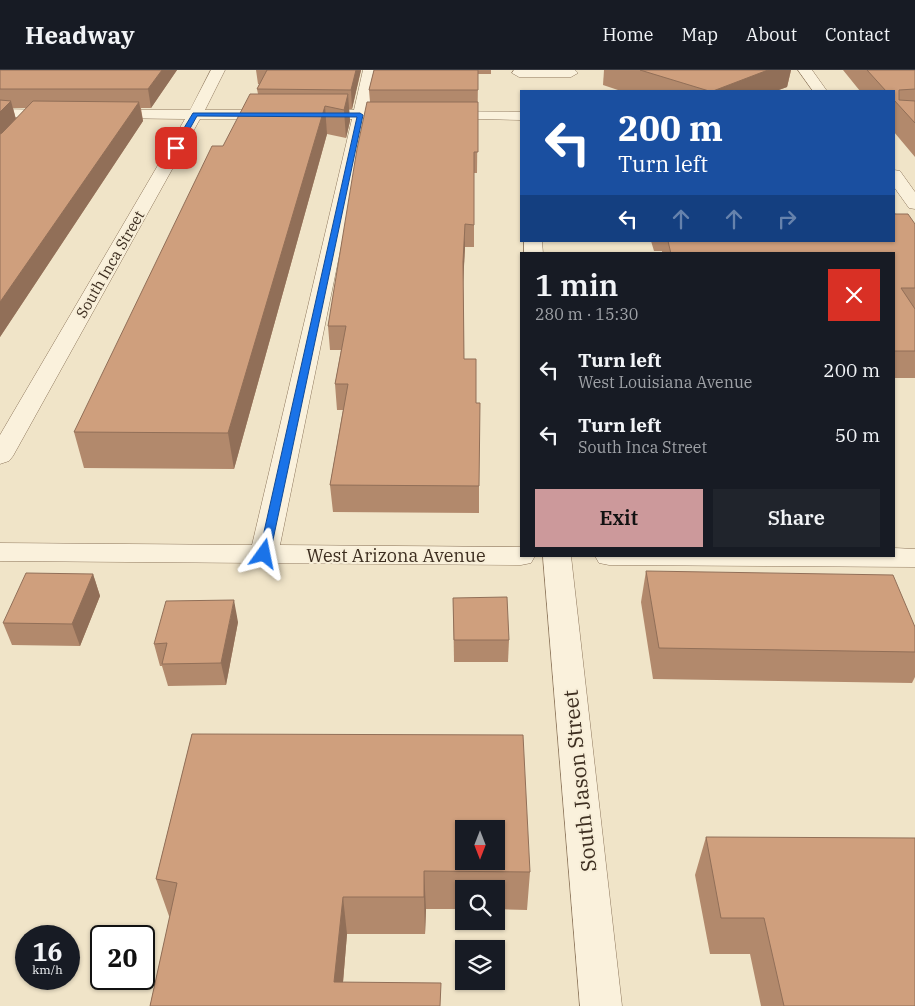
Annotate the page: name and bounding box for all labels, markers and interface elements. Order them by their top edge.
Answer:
text: Headway [25,19,135,51]
text: Home [602,23,654,46]
text: Map [682,23,718,46]
text: About [746,23,797,46]
text: Contact [825,23,890,46]
text: 200 m [618,105,723,151]
icon: left [535,110,600,175]
pin [155,127,197,169]
icon: arrive [162,134,190,162]
text: Turn left [618,149,708,178]
icon: left [614,205,642,233]
icon: ahead [667,205,695,233]
icon: ahead [720,205,748,233]
icon: right [773,205,801,233]
street label: South Inca Street [72,207,148,321]
text: 1 min [535,265,618,304]
button: close [828,269,880,321]
text: 280 m · 15:30 [535,304,638,324]
text: Turn left [578,348,661,372]
icon: left [535,356,563,384]
text: 200 m [823,358,880,382]
text: West Louisiana Avenue [578,372,752,392]
text: Turn left [578,413,661,437]
icon: left [535,421,563,449]
text: 50 m [835,423,880,447]
text: South Inca Street [578,437,707,457]
button: Exit [535,489,703,547]
button: Share [713,489,880,547]
position arrow [237,527,289,579]
street label: West Arizona Avenue [306,544,486,567]
street label: South Jason Street [556,689,602,873]
north arrow [455,820,505,870]
map controls [455,820,505,990]
button: search [455,880,505,930]
speed limit sign: 20 [90,925,155,990]
text: 16 [32,935,63,968]
button: layers [455,940,505,990]
text: km/h [32,962,63,977]

